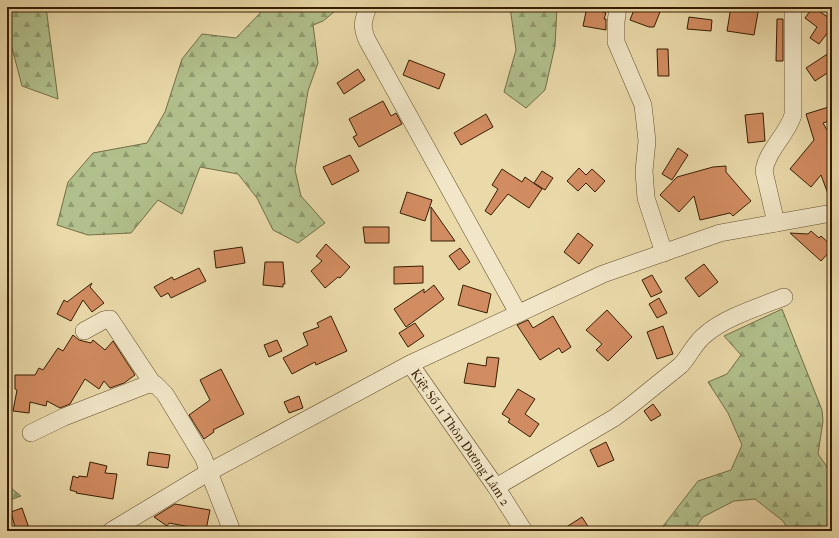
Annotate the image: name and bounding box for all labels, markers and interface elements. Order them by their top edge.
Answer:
street label: Kiệt Số 11 Thôn Dương Lâm 2 [408,366,513,509]

